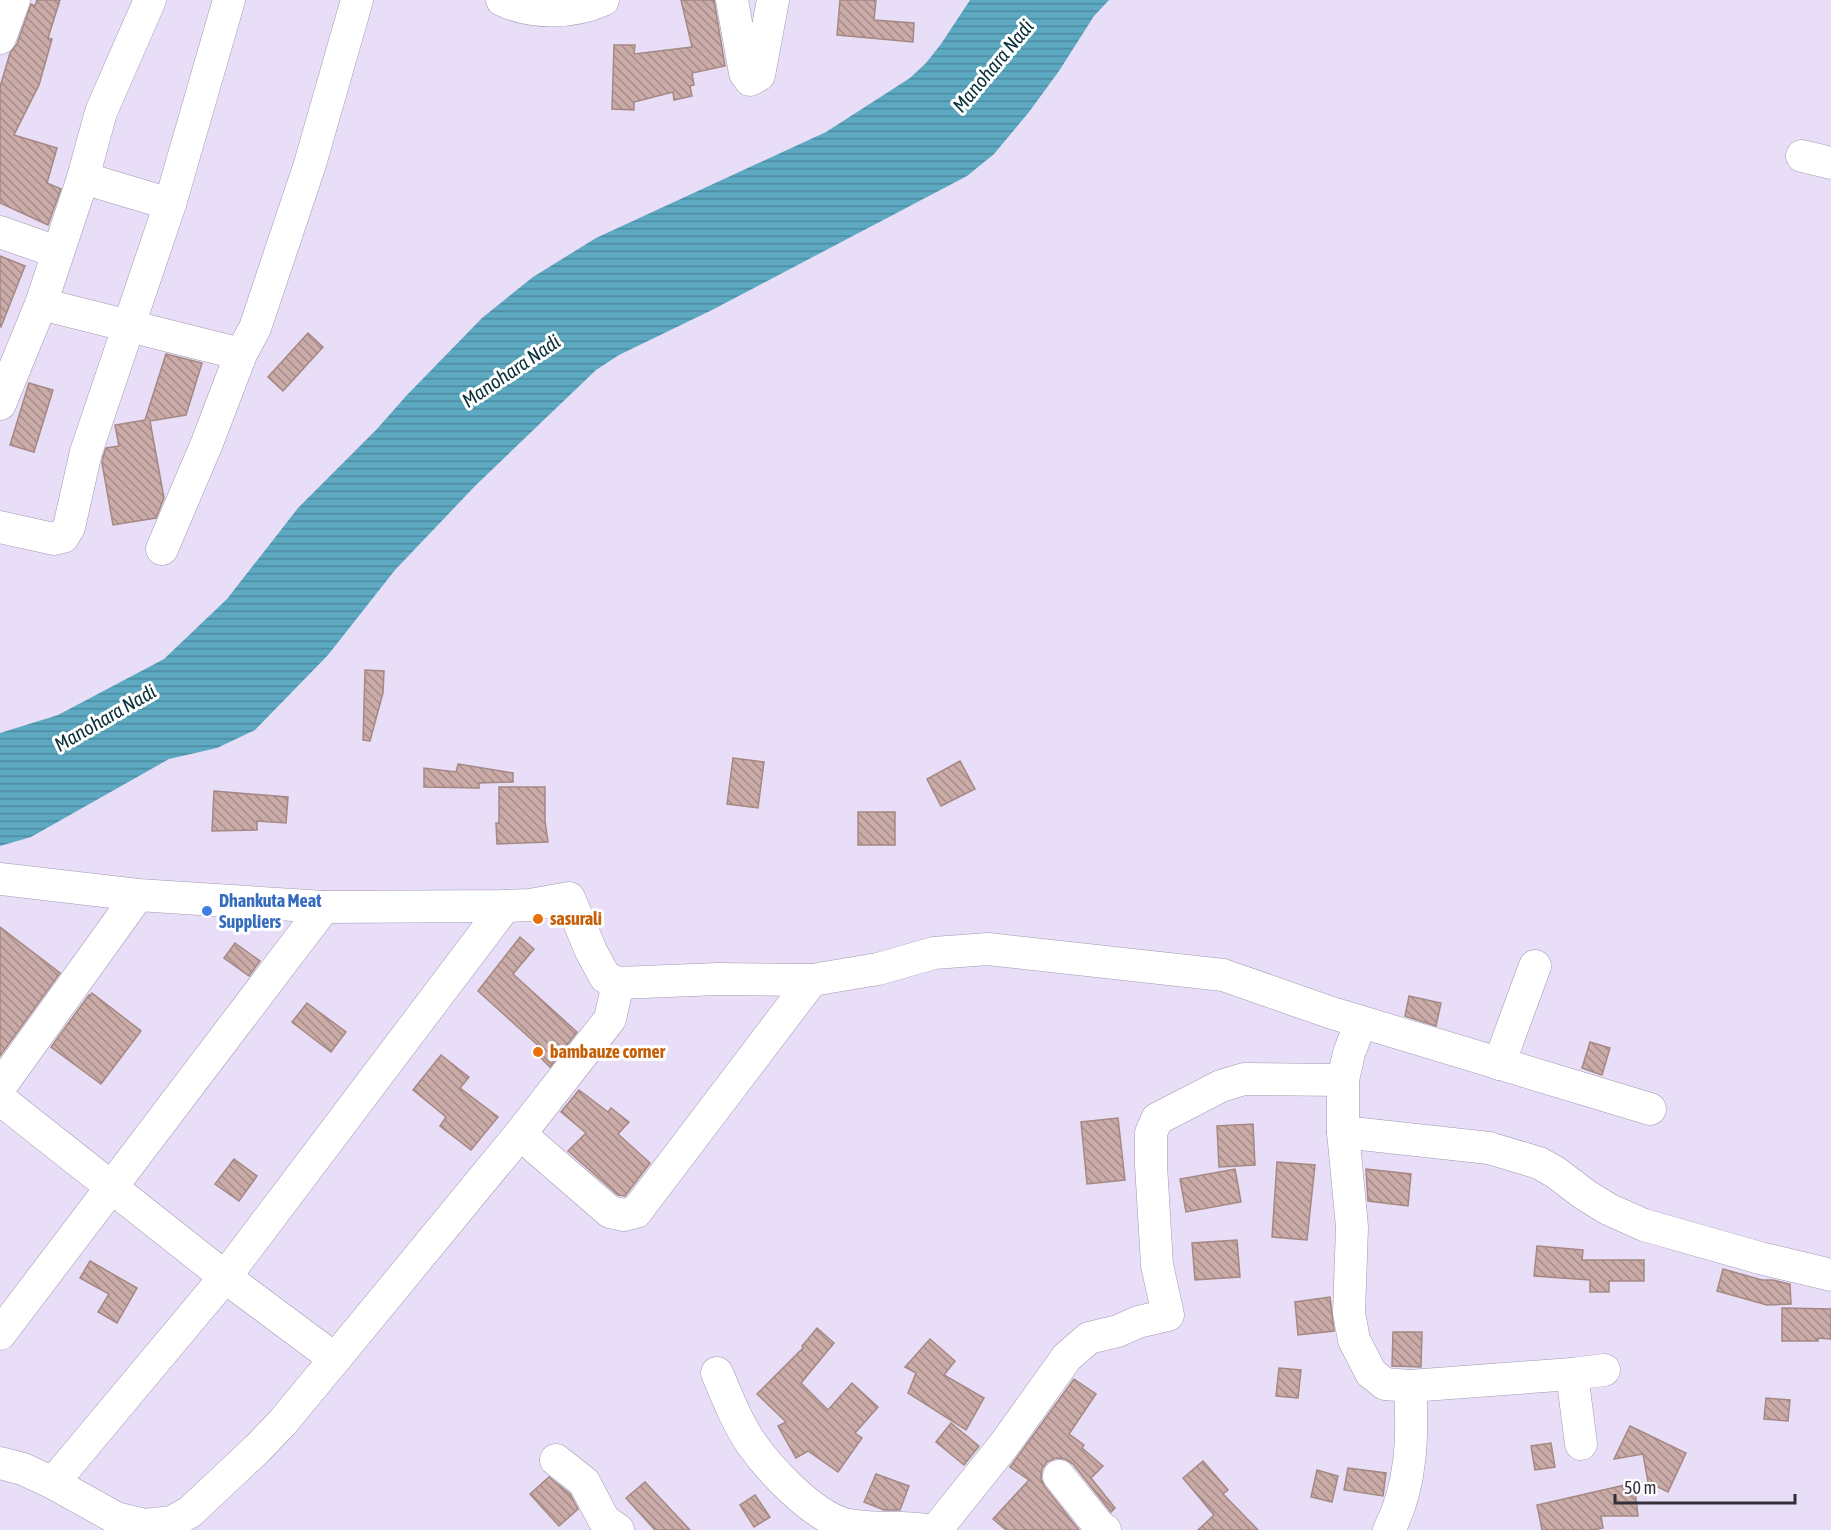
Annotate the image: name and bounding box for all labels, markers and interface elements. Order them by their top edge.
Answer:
water label: Manohara Nadi [947,15,1038,116]
water label: Manohara Nadi [457,329,564,412]
water label: Manohara Nadi [50,679,160,756]
place label: Dhankuta Meat Suppliers [219,890,322,932]
marker: Dhankuta Meat Suppliers [200,904,214,918]
place label: sasurali [550,908,602,929]
marker: sasurali [531,912,545,926]
place label: bambauze corner [550,1041,666,1062]
marker: bambauze corner [531,1045,545,1059]
scale bar [1615,1467,1795,1505]
text: 50 m [1624,1477,1656,1498]

